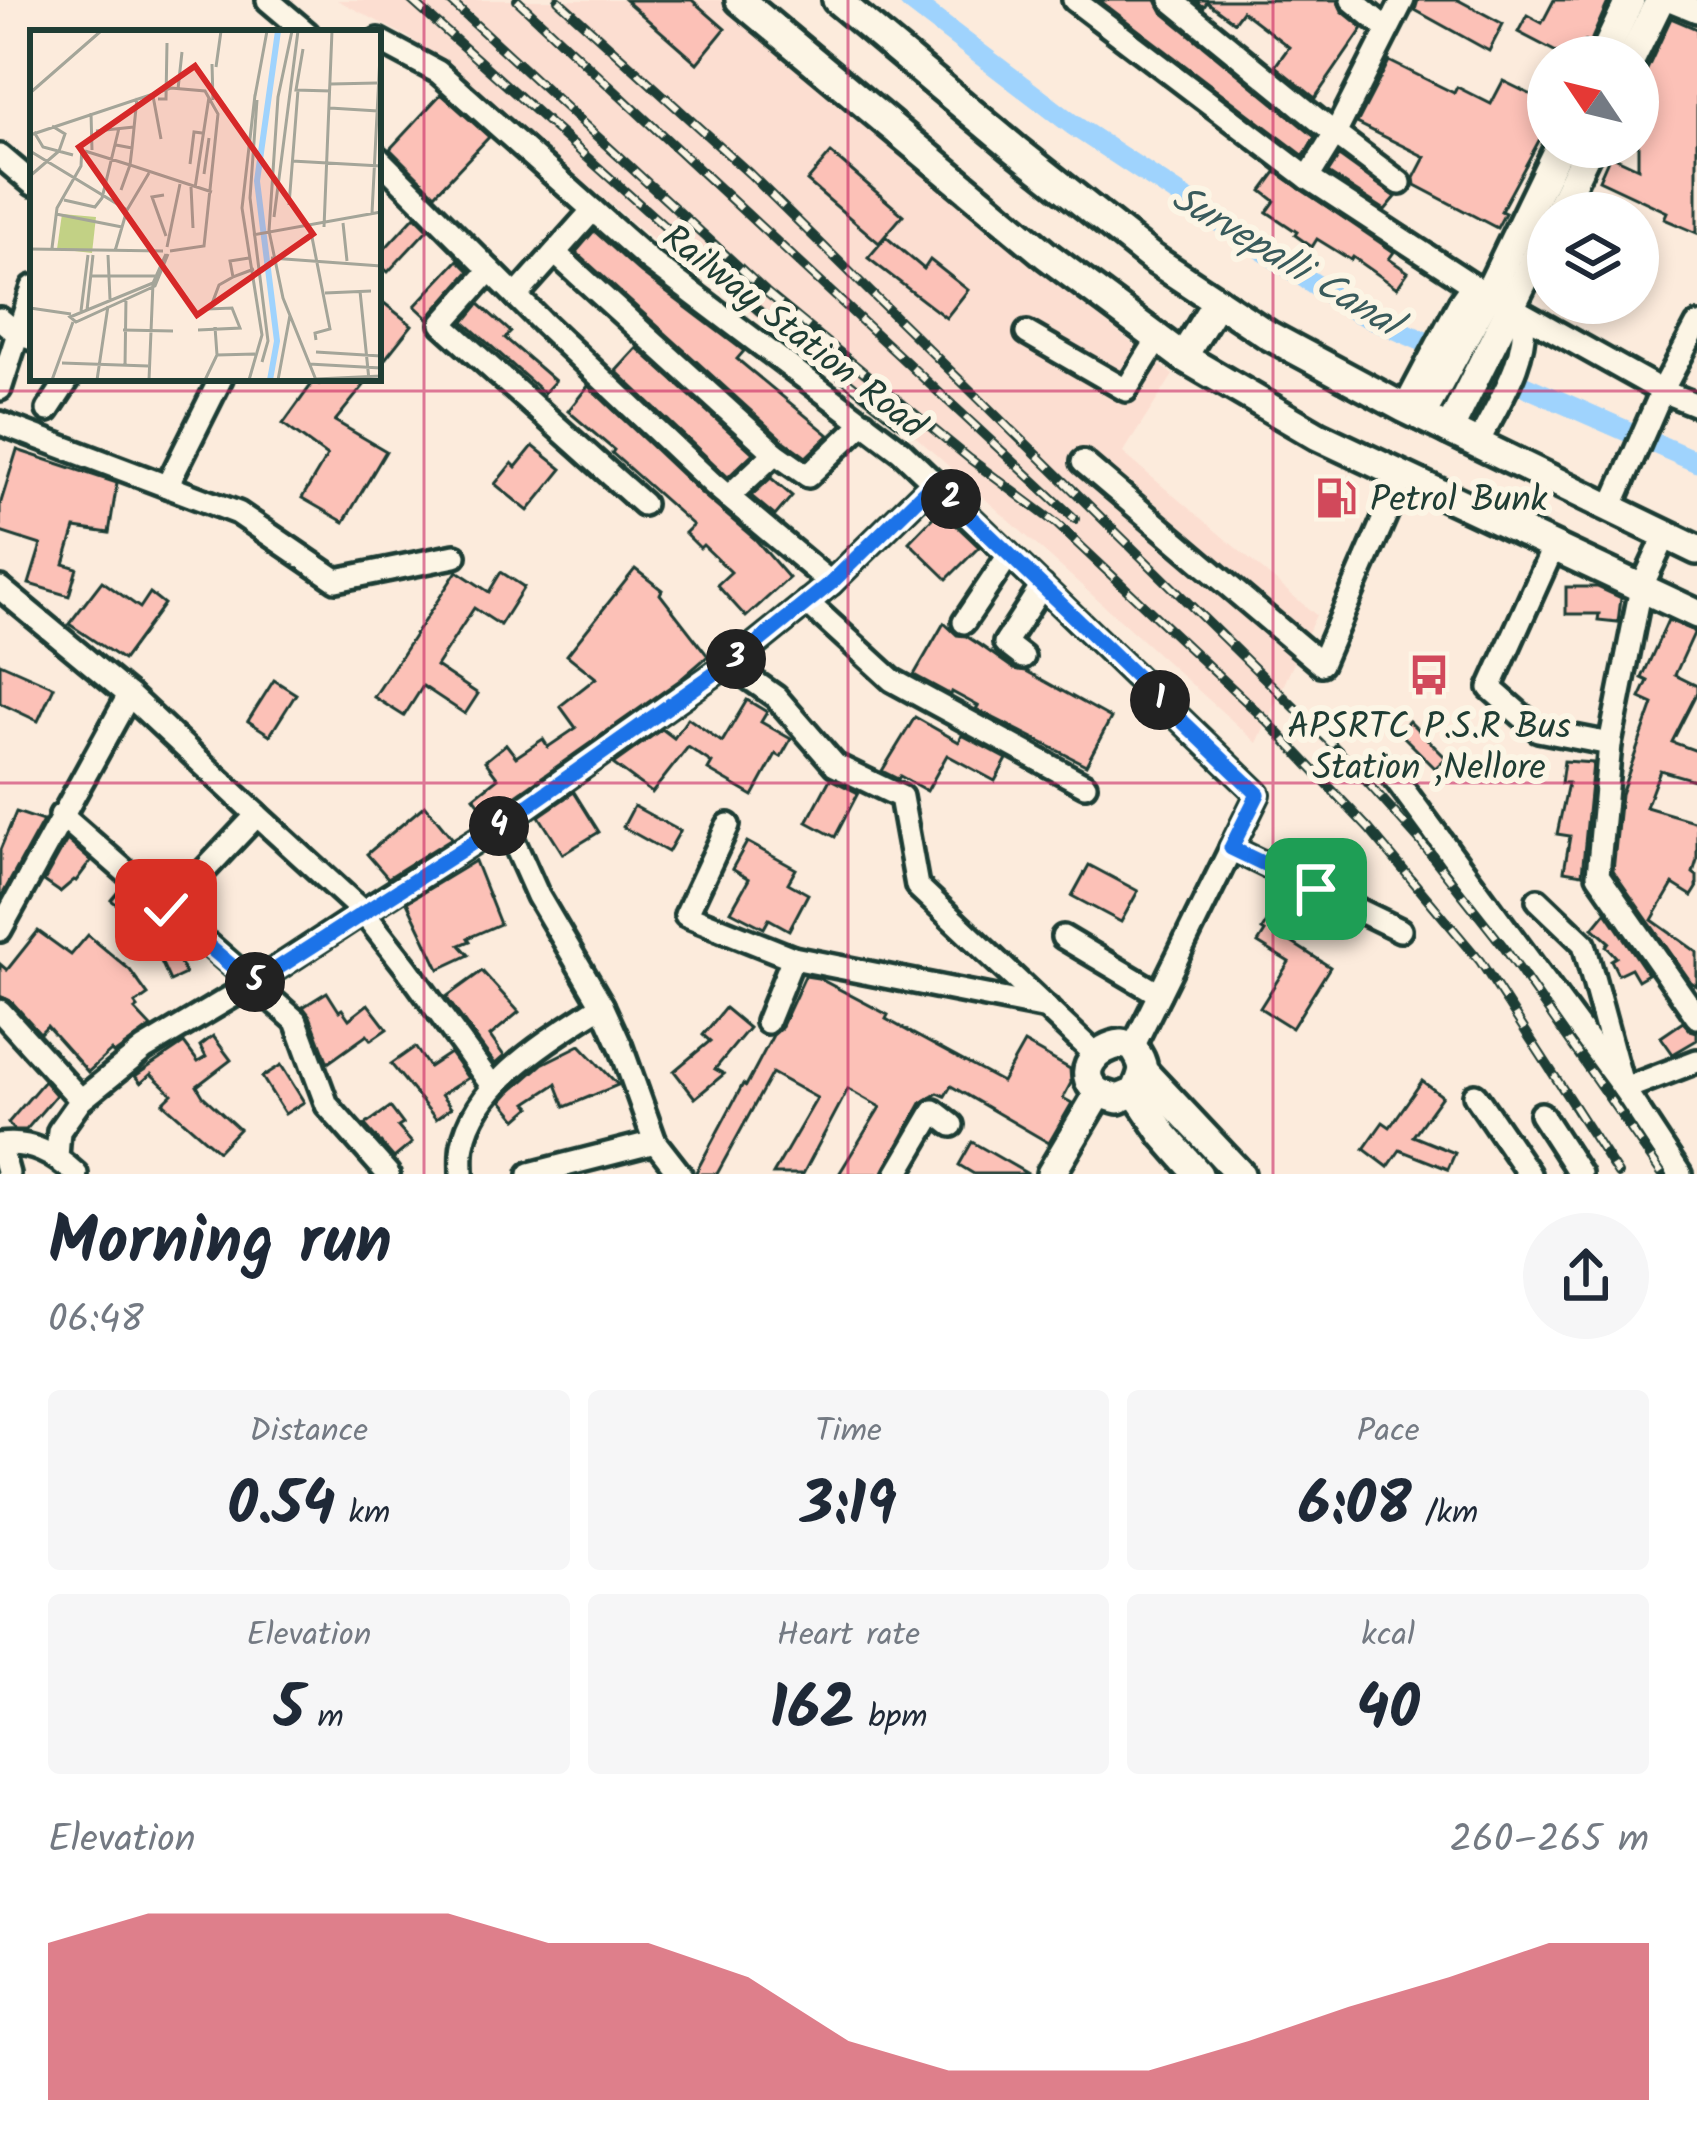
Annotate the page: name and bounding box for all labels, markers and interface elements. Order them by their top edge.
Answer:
inset map [30,30,381,381]
north arrow [1527,36,1659,168]
map controls [1527,36,1659,324]
water label: Survepalli Canal [1159,170,1418,359]
button: layers [1527,192,1659,324]
street label: Railway Station Road [648,211,938,455]
pin: 2 [921,469,981,529]
text: 2 [941,472,961,525]
place label: Petrol Bunk [1370,473,1549,530]
fuel station icon: Petrol Bunk [1313,475,1359,521]
pin: 3 [706,629,766,689]
text: 3 [727,632,745,685]
bus stop icon: APSRTC P.S.R Bus Station ,Nellore [1406,652,1452,698]
pin: 1 [1130,670,1190,730]
text: 1 [1155,673,1165,726]
place label: APSRTC P.S.R Bus Station ,Nellore [1287,700,1571,798]
pin: 4 [469,796,529,856]
text: 4 [490,799,508,852]
pin [1265,838,1367,940]
icon: arrive [1283,856,1349,922]
pin [115,859,217,961]
icon: check [133,877,199,943]
pin: 5 [225,952,285,1012]
text: 5 [247,955,263,1008]
text: Morning run [48,1192,392,1297]
button: share [1523,1213,1649,1339]
text: 06:48 [48,1290,144,1352]
text: Distance [250,1406,368,1459]
text: Time [815,1406,882,1459]
text: Pace [1357,1406,1420,1459]
text: 0.54 [227,1459,335,1555]
text: 3:19 [800,1459,897,1555]
text: 6:08 [1298,1459,1412,1555]
text: km [335,1488,390,1541]
text: /km [1412,1488,1478,1541]
text: Elevation [246,1610,371,1663]
text: Heart rate [777,1610,920,1663]
text: kcal [1361,1610,1415,1663]
text: 5 [274,1663,304,1759]
text: 162 [769,1663,855,1759]
text: 40 [1356,1663,1420,1759]
text: m [304,1692,344,1745]
text: bpm [855,1692,928,1745]
text: Elevation [48,1810,196,1872]
text: 260–265 m [1449,1810,1649,1872]

